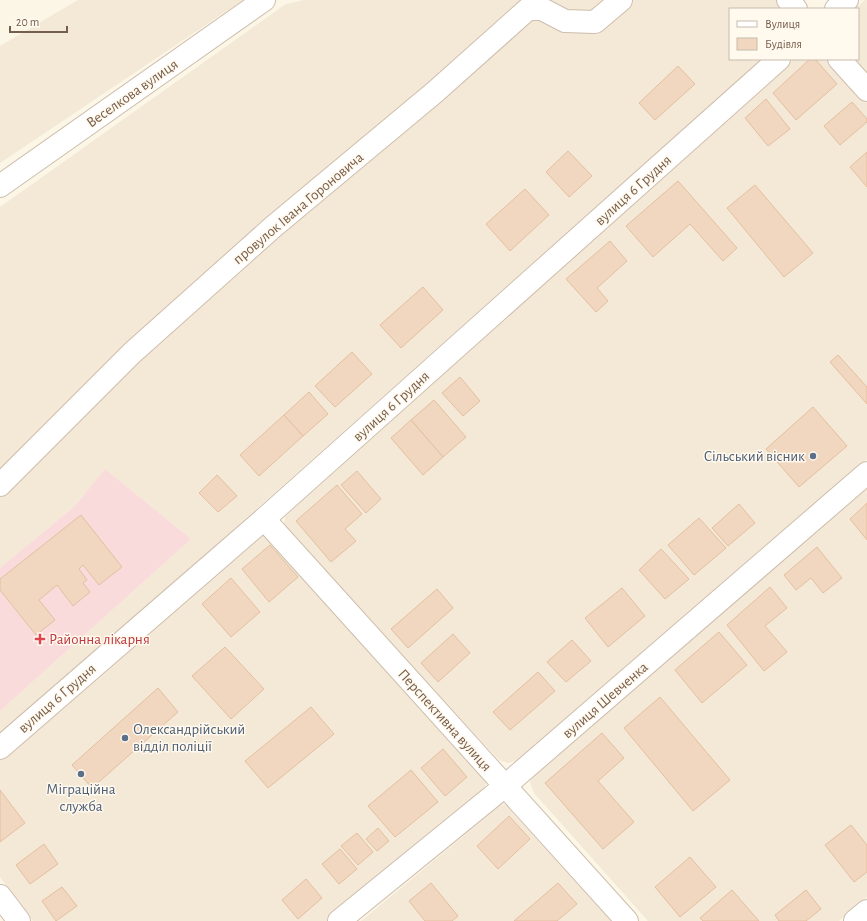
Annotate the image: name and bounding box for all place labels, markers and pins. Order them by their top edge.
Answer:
place label: Сільський вісник [704,449,805,464]
marker: Сільський вісник [808,451,818,461]
place label: Районна лікарня [49,632,150,647]
marker: Районна лікарня [34,633,46,645]
place label: Олександрійський відділ поліції [133,722,245,754]
marker: Олександрійський відділ поліції [120,733,130,743]
marker: Міграційна служба [76,769,86,779]
place label: Міграційна служба [46,782,116,814]

